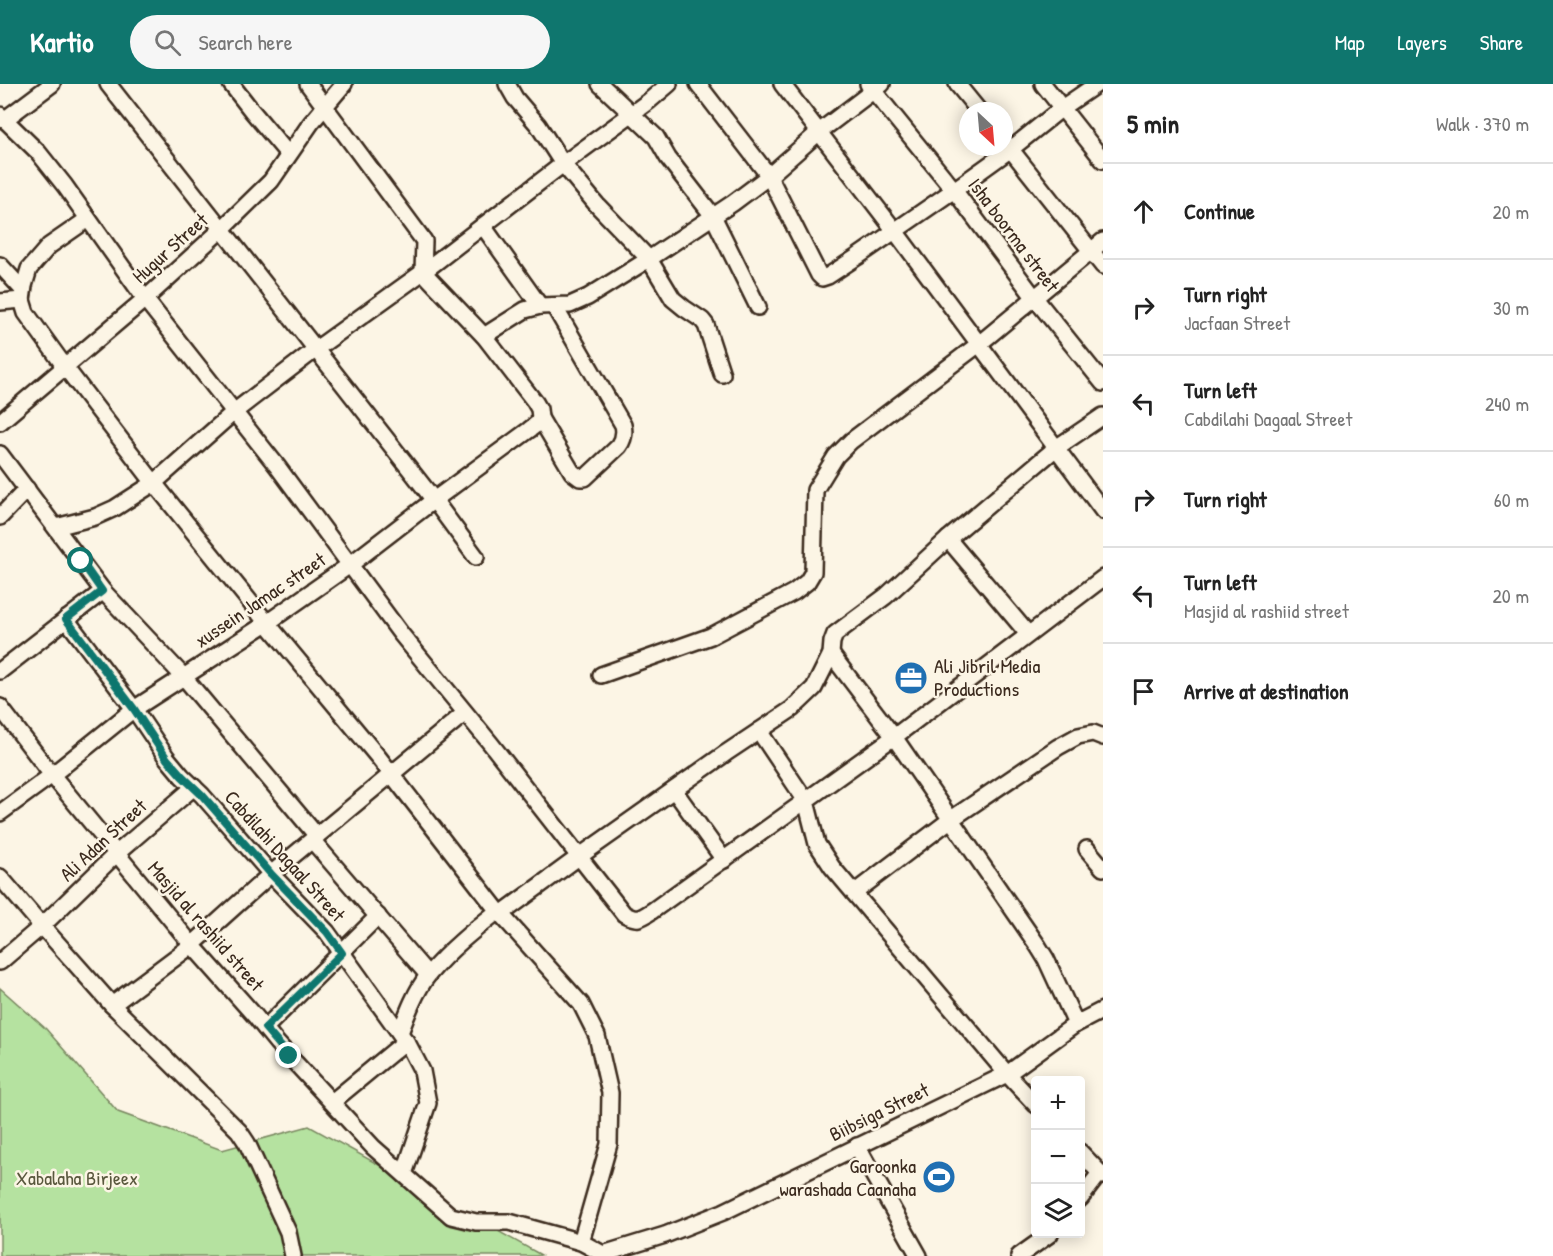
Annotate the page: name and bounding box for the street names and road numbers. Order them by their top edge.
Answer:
street label: Isha boorma street [963,172,1067,298]
street label: Hugur Street [126,206,214,289]
street label: xussein Jamac street [189,545,331,653]
street label: Cabdilahi Dagaal Street [219,784,352,928]
street label: Ali Adan Street [53,792,153,887]
street label: Masjid al rashiid street [142,855,271,998]
street label: Biibsiga Street [825,1075,934,1147]

